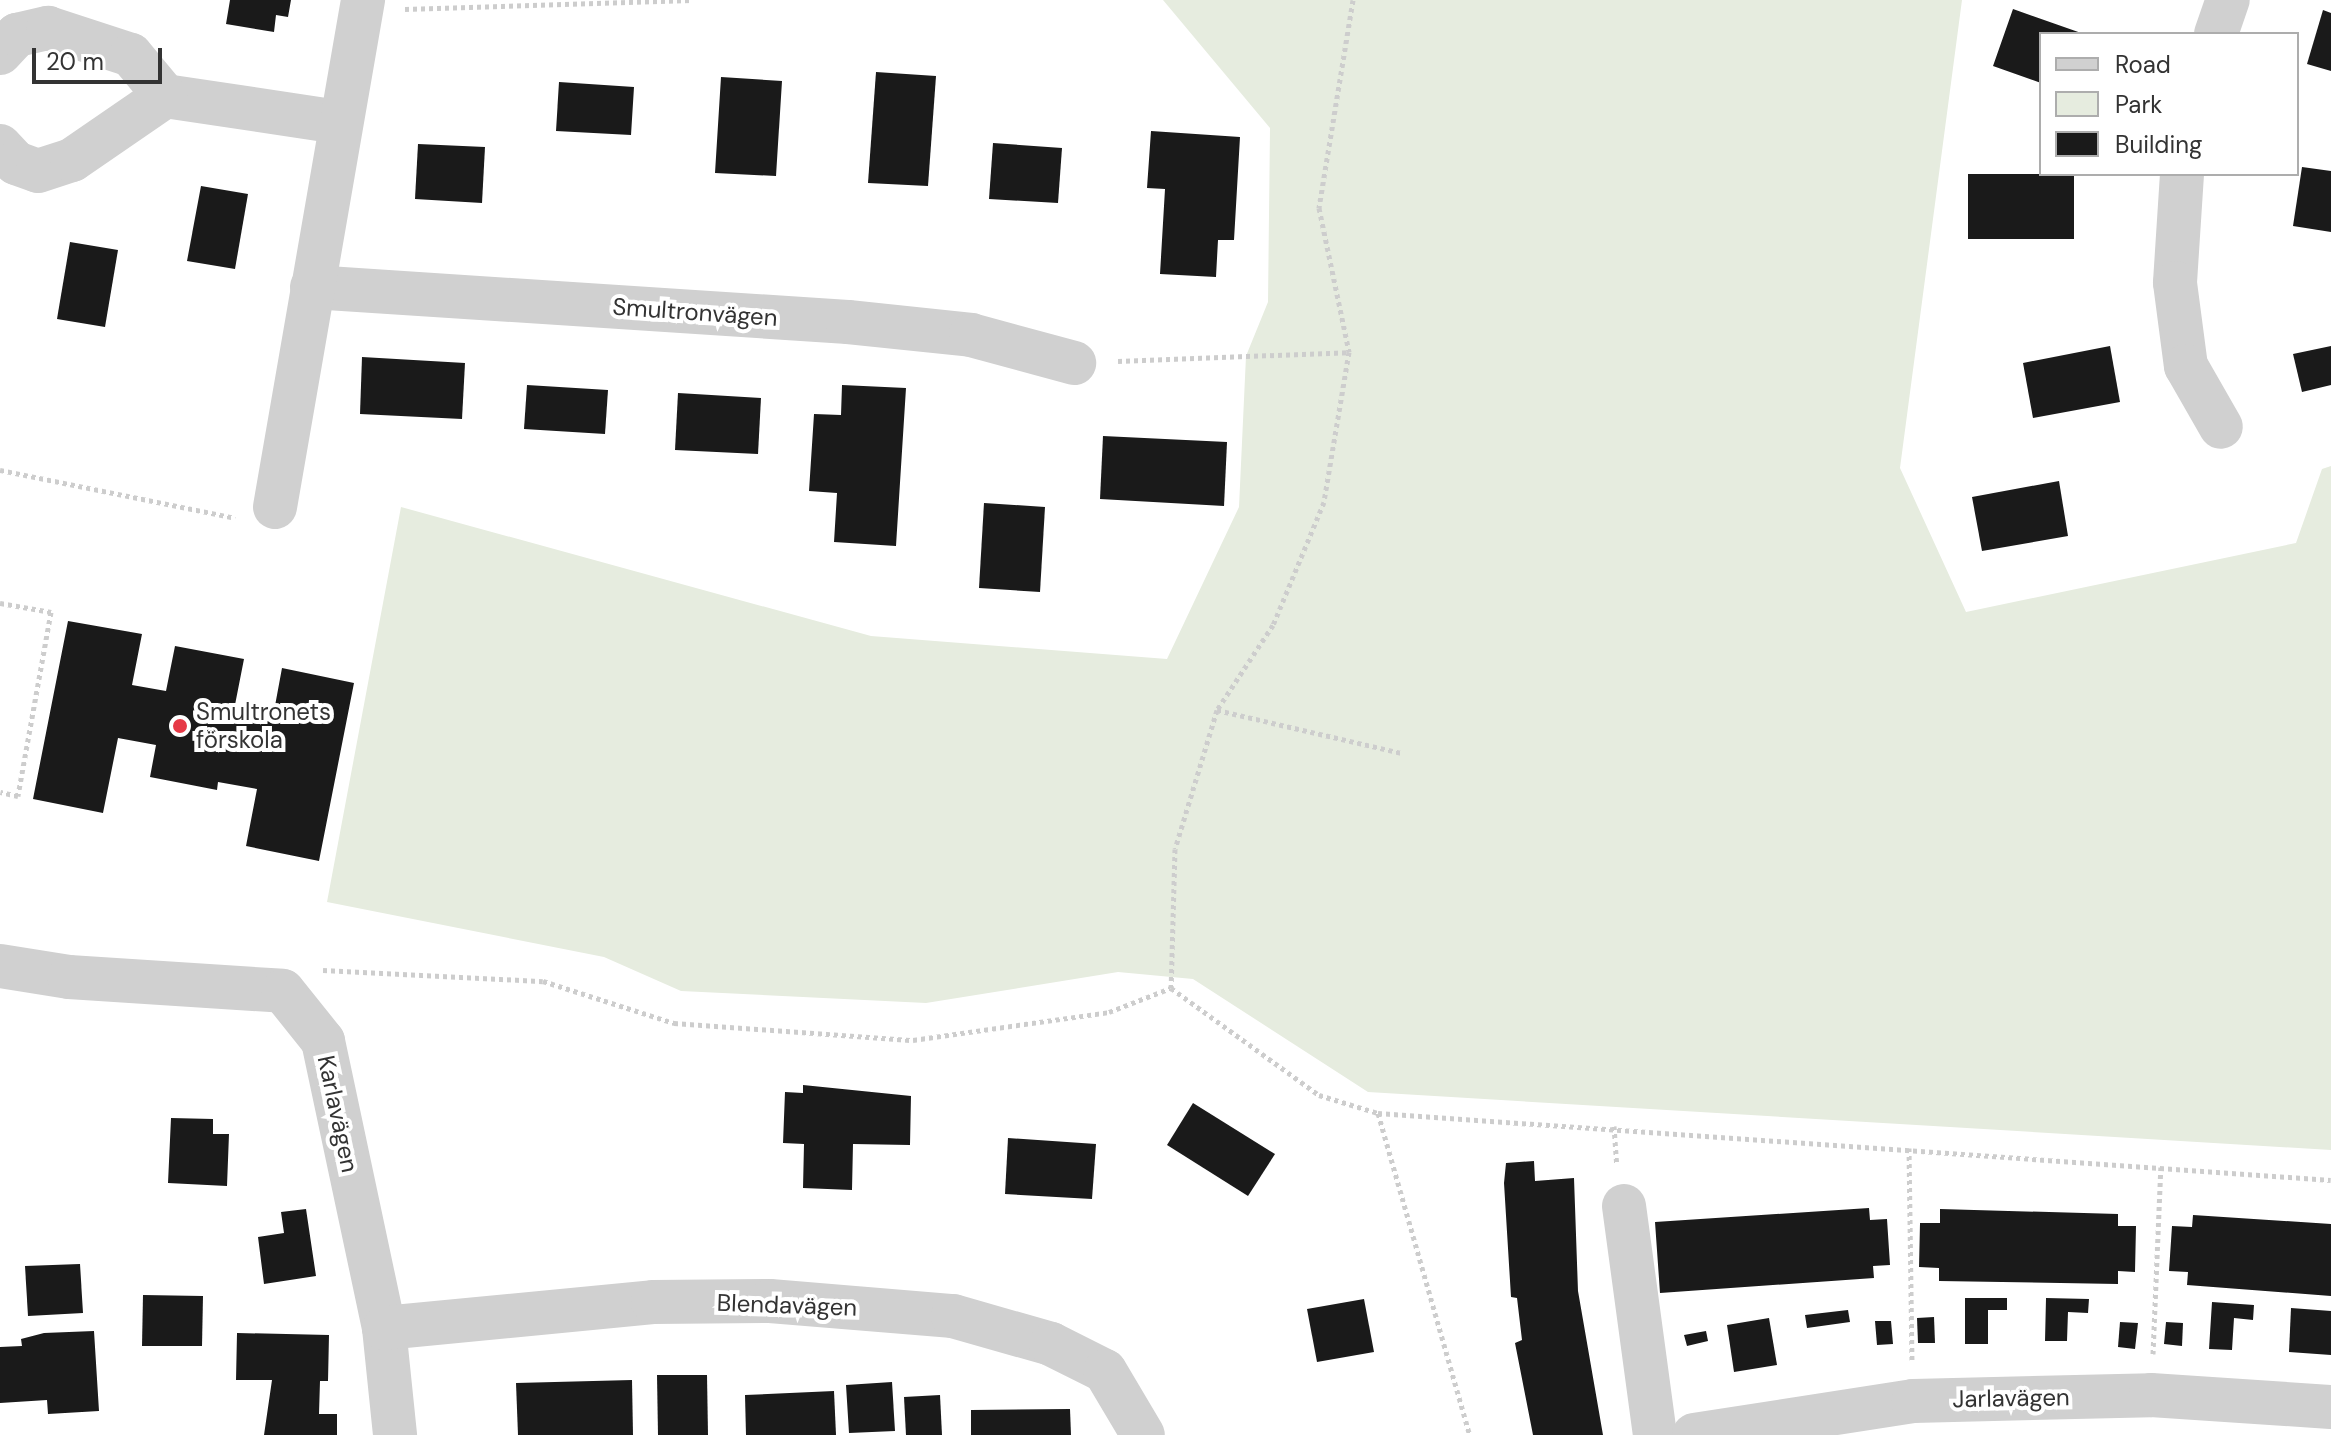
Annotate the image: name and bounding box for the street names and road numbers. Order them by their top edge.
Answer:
street label: Smultronvägen [611,292,779,332]
street label: Karlavägen [312,1053,364,1175]
street label: Blendavägen [716,1288,858,1322]
street label: Jarlavägen [1952,1383,2070,1413]

